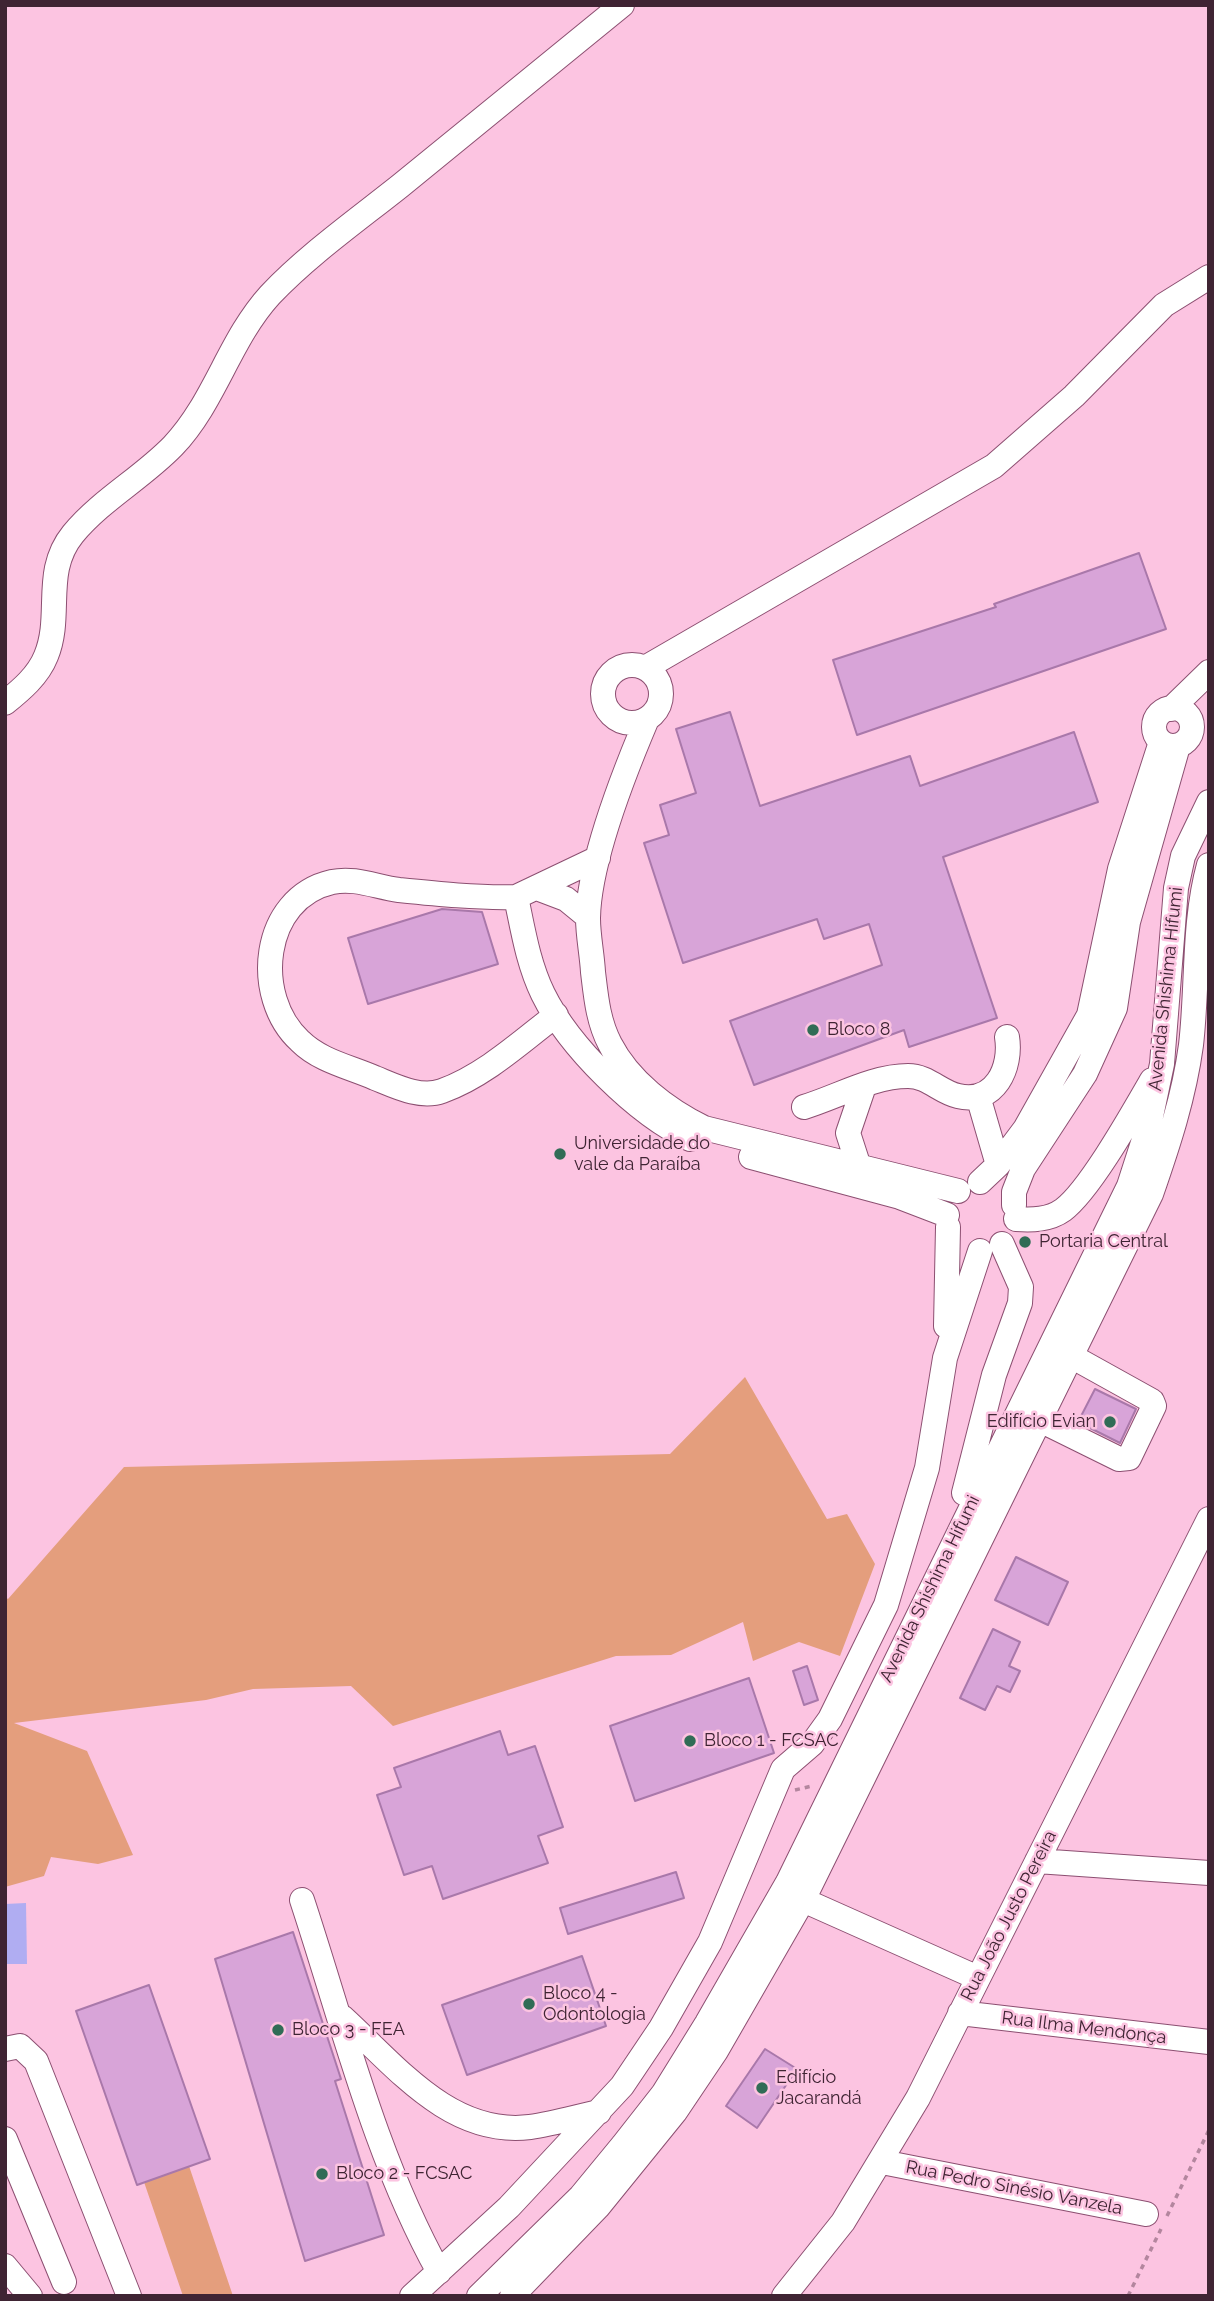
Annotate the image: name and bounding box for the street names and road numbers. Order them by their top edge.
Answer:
street label: Avenida Shishima Hifumi [1145,886,1187,1092]
street label: Avenida Shishima Hifumi [875,1492,985,1686]
street label: Rua João Justo Pereira [957,1827,1061,2005]
street label: Rua Ilma Mendonça [1000,2007,1168,2049]
street label: Rua Pedro Sinésio Vanzela [904,2156,1124,2220]

